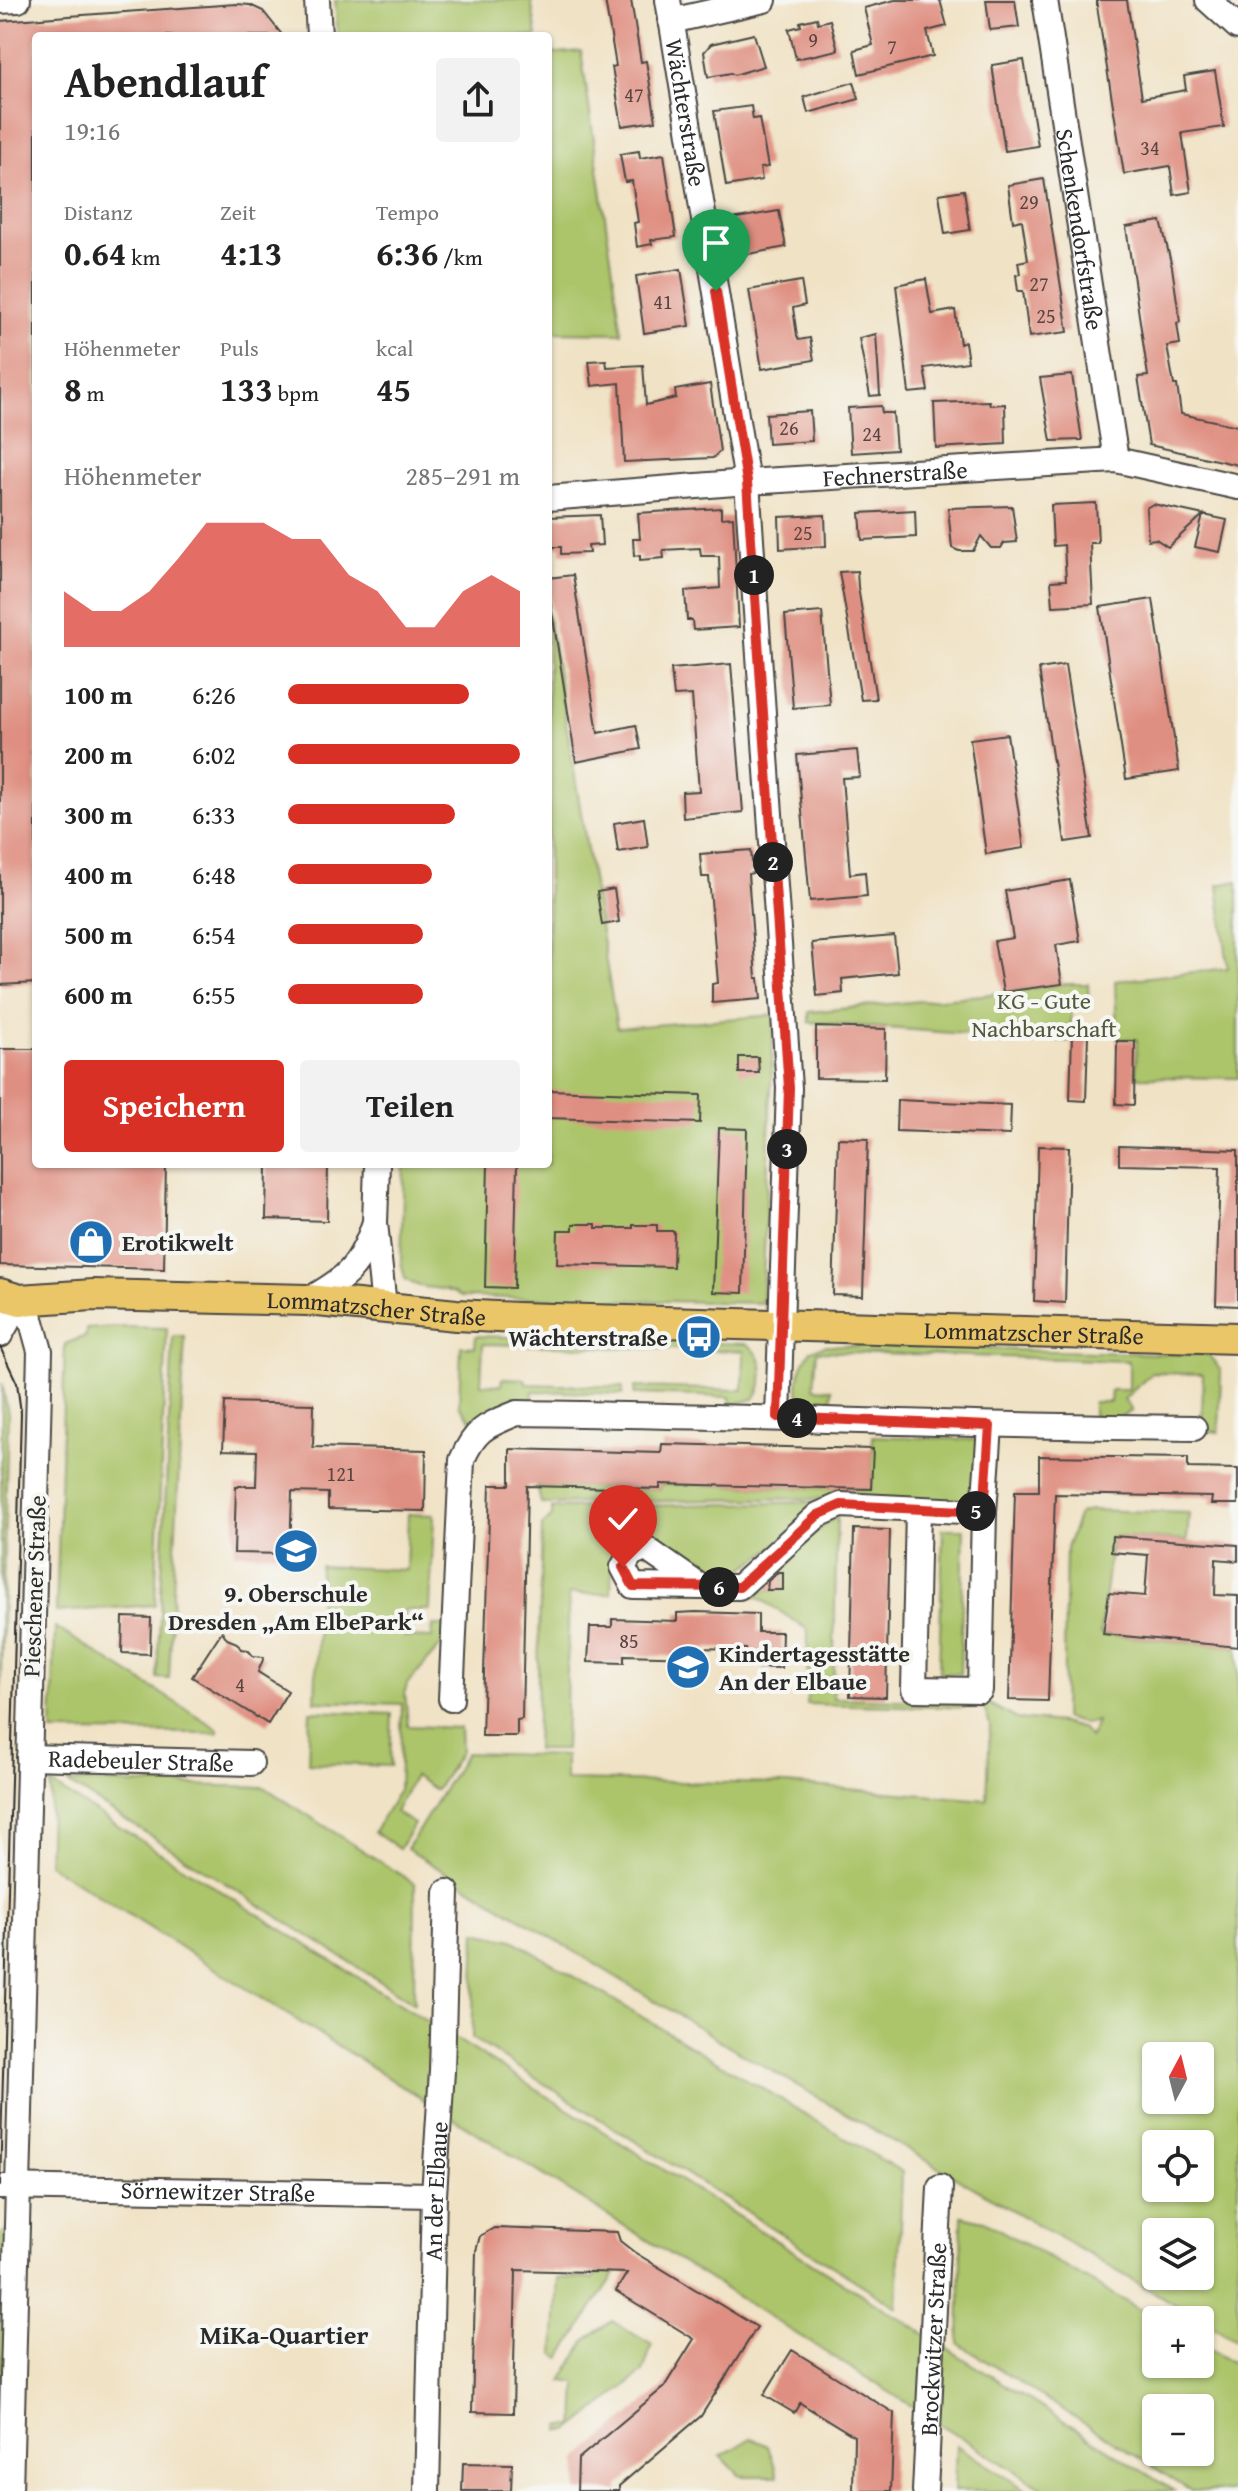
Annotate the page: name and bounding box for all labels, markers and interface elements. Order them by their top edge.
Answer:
house number: 9 [808,25,818,54]
house number: 7 [887,32,897,61]
street label: Wächterstraße [657,36,716,189]
text: Abendlauf [64,49,266,113]
button: share [436,58,520,142]
house number: 47 [624,80,644,109]
text: 19:16 [64,111,120,150]
street label: Schenkendorfstraße [1048,126,1113,333]
house number: 34 [1140,133,1160,162]
house number: 29 [1019,187,1039,216]
text: Distanz [64,196,132,228]
text: Zeit [220,196,256,228]
text: Tempo [376,196,439,228]
pin [682,209,750,291]
icon: arrive [694,221,738,265]
text: 0.64 [64,228,126,277]
text: 4:13 [220,228,282,277]
text: 6:36 [376,228,438,277]
text: km [126,241,160,273]
text: /km [438,241,483,273]
house number: 27 [1029,269,1049,298]
house number: 41 [653,287,673,316]
house number: 25 [1036,301,1056,330]
text: Höhenmeter [64,332,180,364]
text: Puls [220,332,259,364]
text: kcal [376,332,414,364]
text: 8 [64,364,82,413]
text: 133 [220,364,273,413]
text: 45 [376,364,411,413]
text: m [82,377,104,409]
text: bpm [273,377,319,409]
house number: 26 [779,413,799,442]
house number: 24 [862,419,882,448]
street label: Fechnerstraße [822,451,968,495]
text: Höhenmeter [64,456,201,495]
text: 285–291 m [406,456,520,495]
house number: 25 [793,518,813,547]
pin: 1 [734,555,774,595]
text: 1 [748,559,760,591]
text: 100 m [64,675,132,714]
text: 6:26 [192,675,236,714]
text: 200 m [64,735,132,774]
text: 6:02 [192,735,236,774]
text: 300 m [64,795,132,834]
text: 6:33 [192,795,236,834]
pin: 2 [753,842,793,882]
text: 2 [767,846,779,878]
text: 400 m [64,855,132,894]
text: 6:48 [192,855,236,894]
text: 500 m [64,915,132,954]
text: 6:54 [192,915,236,954]
text: 600 m [64,975,132,1014]
text: 6:55 [192,975,236,1014]
park label: KG - Gute Nachbarschaft [971,983,1117,1046]
button: Speichern [64,1060,284,1152]
button: Teilen [300,1060,520,1152]
pin: 3 [767,1129,807,1169]
text: 3 [781,1133,793,1165]
shop icon: Erotikwelt [67,1218,115,1266]
place label: Erotikwelt [122,1225,234,1260]
street label: Lommatzscher Straße [267,1282,487,1334]
street label: Lommatzscher Straße [924,1312,1144,1353]
bus stop icon: Wächterstraße [675,1313,723,1361]
place label: Wächterstraße [509,1320,668,1355]
pin: 4 [777,1398,817,1438]
text: 4 [791,1402,803,1434]
house number: 121 [327,1459,355,1488]
pin [589,1485,657,1567]
pin: 5 [956,1491,996,1531]
street label: Pieschener Straße [13,1494,55,1678]
text: 5 [970,1495,982,1527]
icon: check [601,1497,645,1541]
school or university icon: 9. Oberschule Dresden „Am ElbePark“ [272,1527,320,1575]
pin: 6 [699,1567,739,1607]
text: 6 [713,1571,725,1603]
place label: 9. Oberschule Dresden „Am ElbePark“ [168,1576,424,1639]
house number: 85 [619,1626,639,1655]
place label: Kindertagesstätte An der Elbaue [719,1636,910,1699]
school or university icon: Kindertagesstätte An der Elbaue [664,1643,712,1691]
house number: 4 [235,1670,245,1699]
street label: Radebeuler Straße [48,1740,234,1780]
north arrow [1142,2042,1214,2114]
map controls [1142,2042,1214,2466]
street label: An der Elbaue [415,2120,456,2261]
button: locate [1142,2130,1214,2202]
street label: Sörnewitzer Straße [120,2172,315,2210]
button: layers [1142,2218,1214,2290]
street label: Brockwitzer Straße [910,2242,955,2437]
button: + [1142,2306,1214,2378]
district label: MiKa-Quartier [200,2315,368,2354]
button: − [1142,2394,1214,2466]

